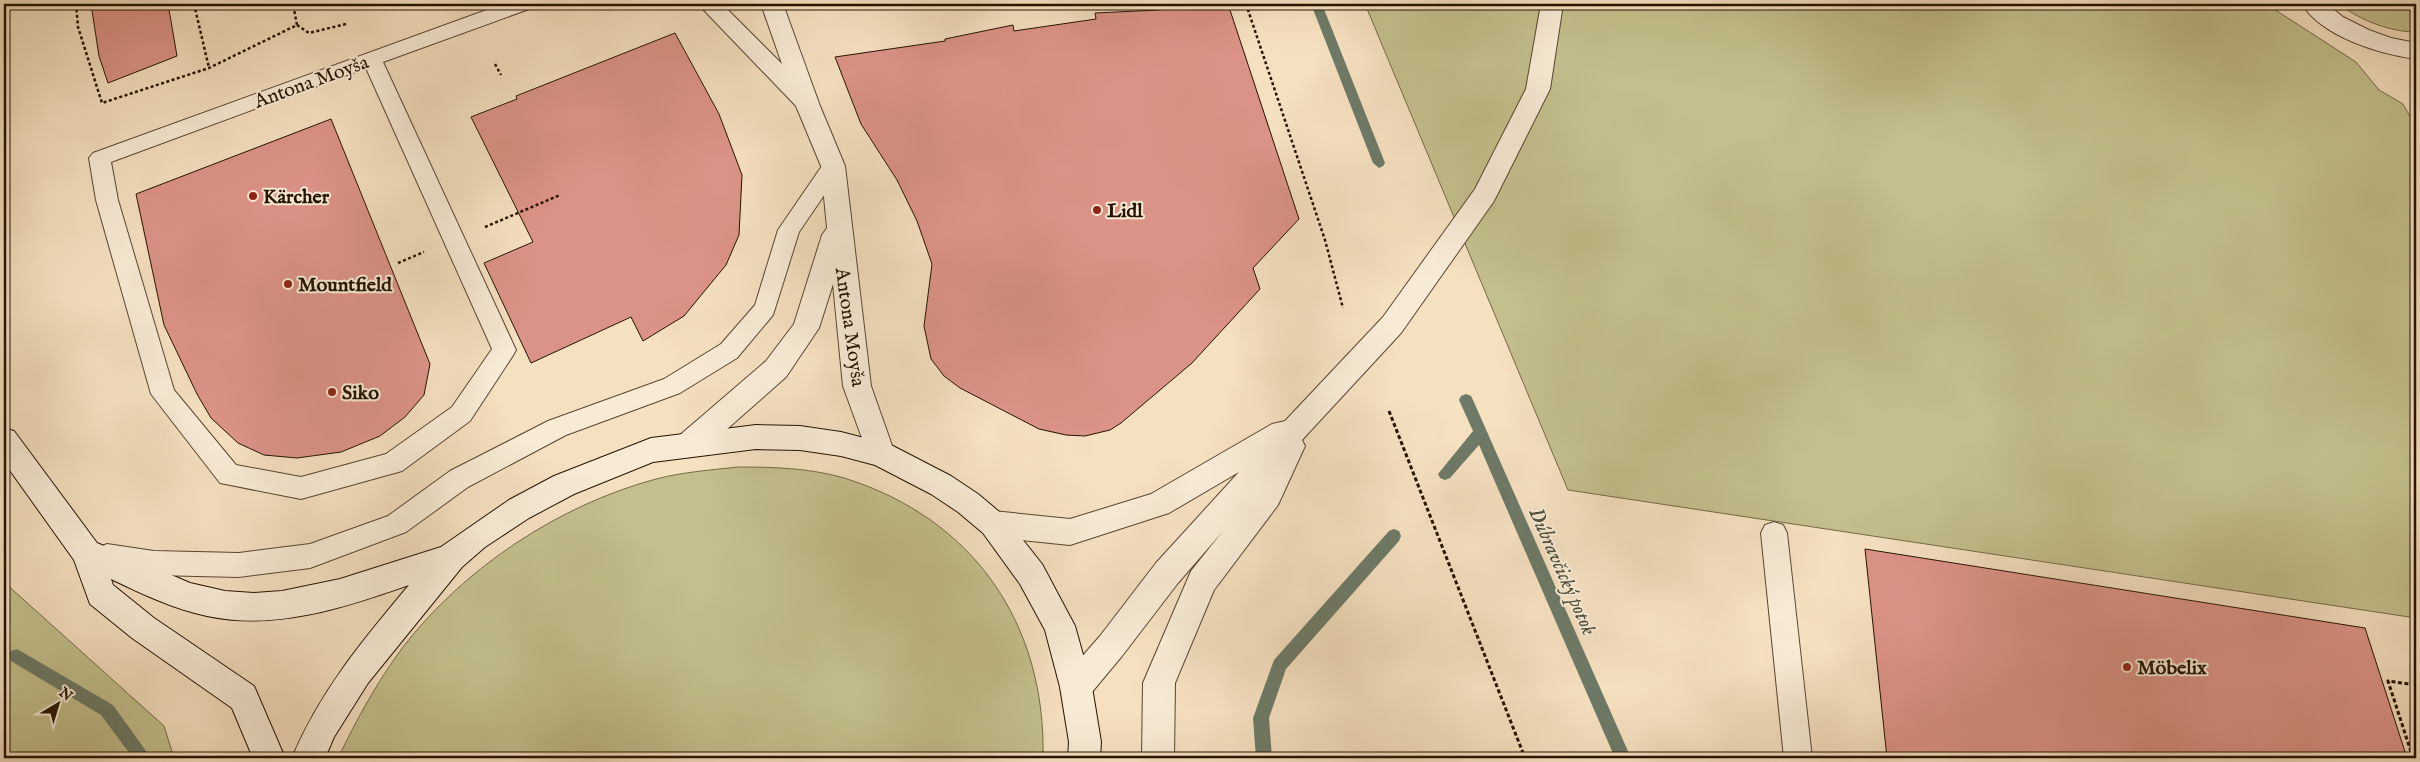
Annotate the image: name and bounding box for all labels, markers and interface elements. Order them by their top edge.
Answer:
street label: Antona Moyša [250,50,373,115]
place label: Kärcher [263,185,330,210]
marker: Kärcher [247,190,259,202]
place label: Lidl [1107,199,1143,224]
marker: Lidl [1091,204,1103,216]
street label: Antona Moyša [829,265,870,389]
place label: Mountfield [298,273,393,298]
marker: Mountfield [282,278,294,290]
place label: Siko [342,381,379,406]
marker: Siko [326,386,338,398]
water label: Dúbravčický potok [1521,504,1602,640]
place label: Möbelix [2137,656,2207,681]
marker: Möbelix [2121,661,2133,673]
north arrow [32,680,82,730]
text: N [54,683,76,705]

